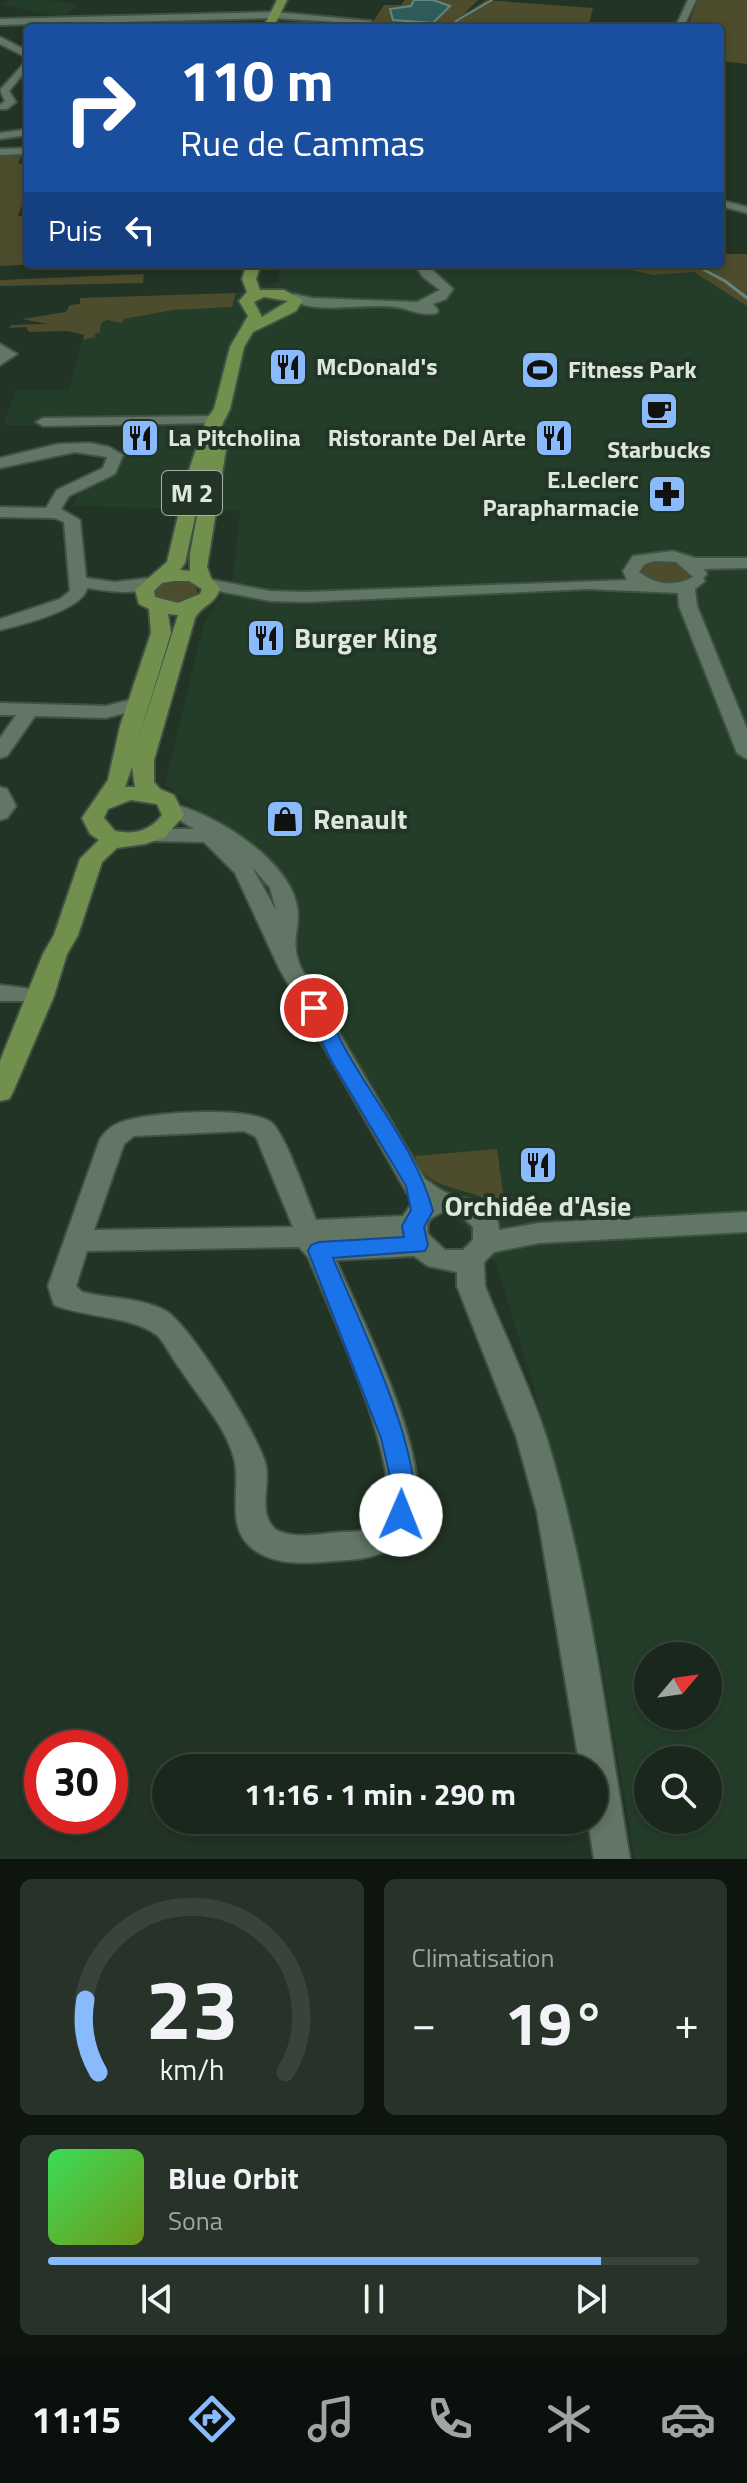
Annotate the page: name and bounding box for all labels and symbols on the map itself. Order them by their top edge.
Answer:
restaurant icon: McDonald's [267,346,309,388]
place label: McDonald's [316,348,438,384]
sports icon: Fitness Park [519,349,561,391]
place label: Fitness Park [568,351,697,387]
cafe icon: Starbucks [638,390,680,432]
restaurant icon: La Pitcholina [119,417,161,459]
restaurant icon: Ristorante Del Arte [533,417,575,459]
place label: La Pitcholina [168,419,301,455]
place label: Ristorante Del Arte [328,419,526,455]
place label: Starbucks [607,431,711,467]
place label: E.Leclerc Parapharmacie [482,461,639,525]
road number: M 2 [162,471,222,515]
pharmacy icon: E.Leclerc Parapharmacie [646,473,688,515]
place label: Burger King [294,616,437,659]
restaurant icon: Burger King [245,617,287,659]
place label: Renault [313,797,407,840]
shop icon: Renault [264,798,306,840]
pin [280,974,348,1042]
restaurant icon: Orchidée d'Asie [517,1144,559,1186]
place label: Orchidée d'Asie [445,1184,631,1227]
position arrow [359,1473,443,1557]
north arrow [634,1642,722,1730]
speed limit sign: 30 [24,1730,128,1834]

